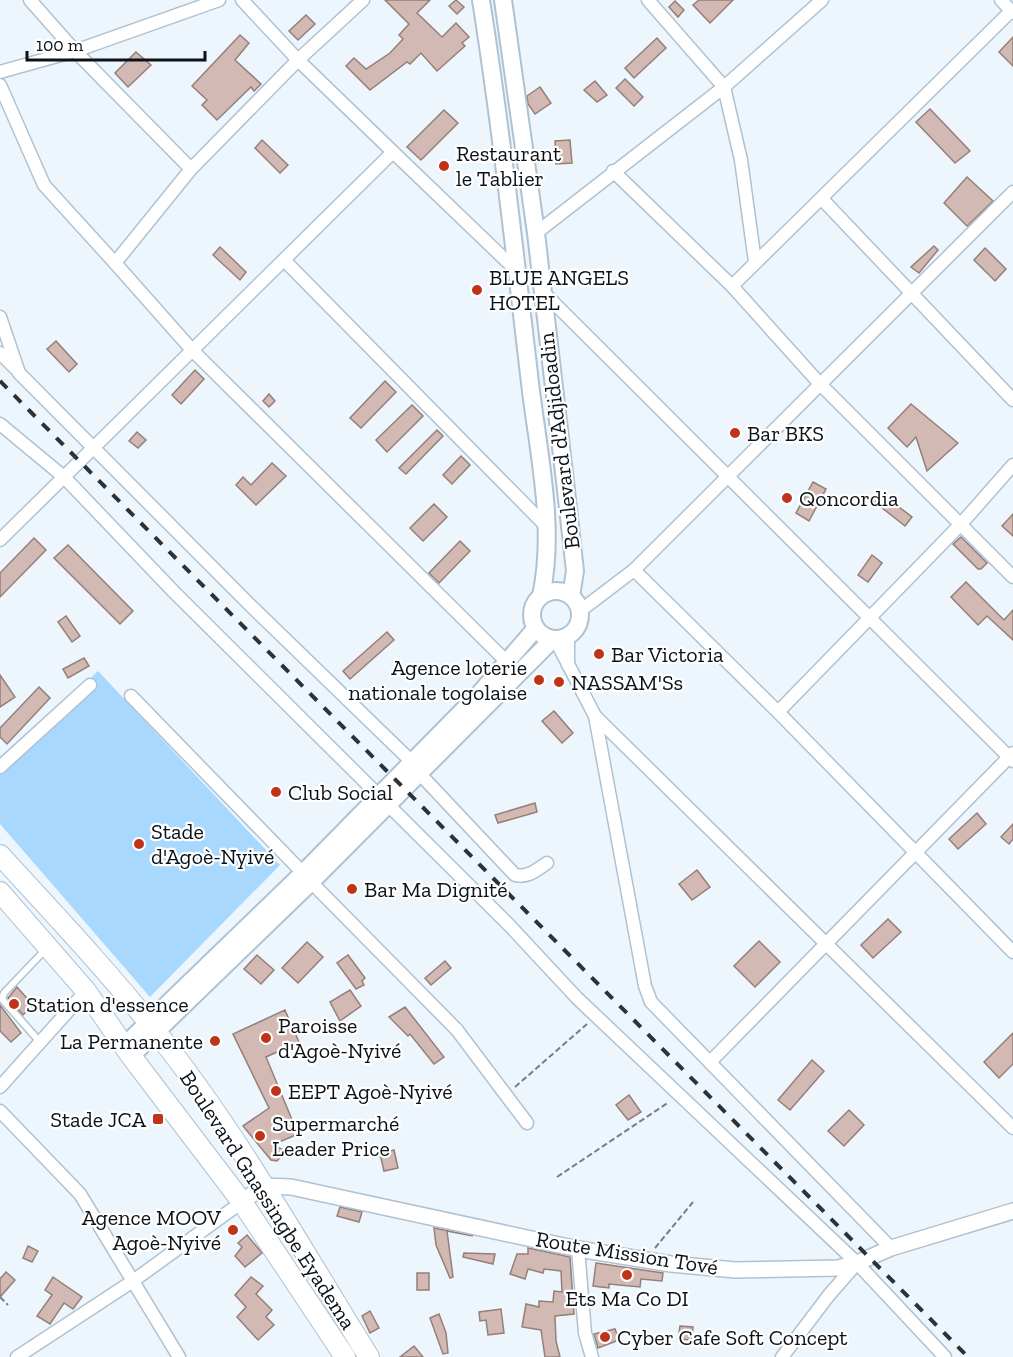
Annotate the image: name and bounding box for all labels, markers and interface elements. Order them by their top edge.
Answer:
scale bar [27,24,206,62]
text: 100 m [36,34,84,56]
place label: Restaurant le Tablier [456,140,562,192]
marker: Restaurant le Tablier [437,159,451,173]
place label: BLUE ANGELS HOTEL [489,264,629,316]
marker: BLUE ANGELS HOTEL [470,283,484,297]
street label: Boulevard d'Adjidoadin [532,331,586,551]
place label: Bar BKS [747,420,824,447]
marker: Bar BKS [728,426,742,440]
place label: Qoncordia [799,485,899,512]
marker: Qoncordia [780,491,794,505]
place label: Bar Victoria [611,641,724,668]
marker: Bar Victoria [592,647,606,661]
place label: Agence loterie nationale togolaise [348,654,527,706]
place label: NASSAM'Ss [571,669,683,696]
marker: Agence loterie nationale togolaise [532,673,546,687]
marker: NASSAM'Ss [552,675,566,689]
place label: Club Social [288,779,393,806]
marker: Club Social [269,785,283,799]
place label: Stade d'Agoè-Nyivé [151,818,274,870]
marker: Stade d'Agoè-Nyivé [132,837,146,851]
place label: Bar Ma Dignité [364,876,508,903]
marker: Bar Ma Dignité [345,882,359,896]
place label: Station d'essence [26,991,189,1018]
marker: Station d'essence [7,997,21,1011]
place label: Paroisse d'Agoè-Nyivé [278,1012,401,1064]
place label: La Permanente [60,1028,203,1055]
marker: Paroisse d'Agoè-Nyivé [259,1031,273,1045]
marker: La Permanente [208,1034,222,1048]
street label: Boulevard Gnassingbe Eyadema [174,1065,362,1335]
place label: EEPT Agoè-Nyivé [288,1078,453,1105]
marker: EEPT Agoè-Nyivé [269,1084,283,1098]
place label: Stade JCA [50,1106,147,1133]
place label: Supermarché Leader Price [272,1110,399,1162]
marker: Stade JCA [151,1112,165,1126]
marker: Supermarché Leader Price [253,1129,267,1143]
place label: Agence MOOV Agoè-Nyivé [82,1204,222,1256]
marker: Agence MOOV Agoè-Nyivé [226,1223,240,1237]
street label: Route Mission Tové [534,1225,720,1281]
marker: Ets Ma Co DI [620,1268,634,1282]
place label: Ets Ma Co DI [565,1285,689,1312]
place label: Cyber Cafe Soft Concept [617,1324,848,1351]
marker: Cyber Cafe Soft Concept [598,1330,612,1344]

